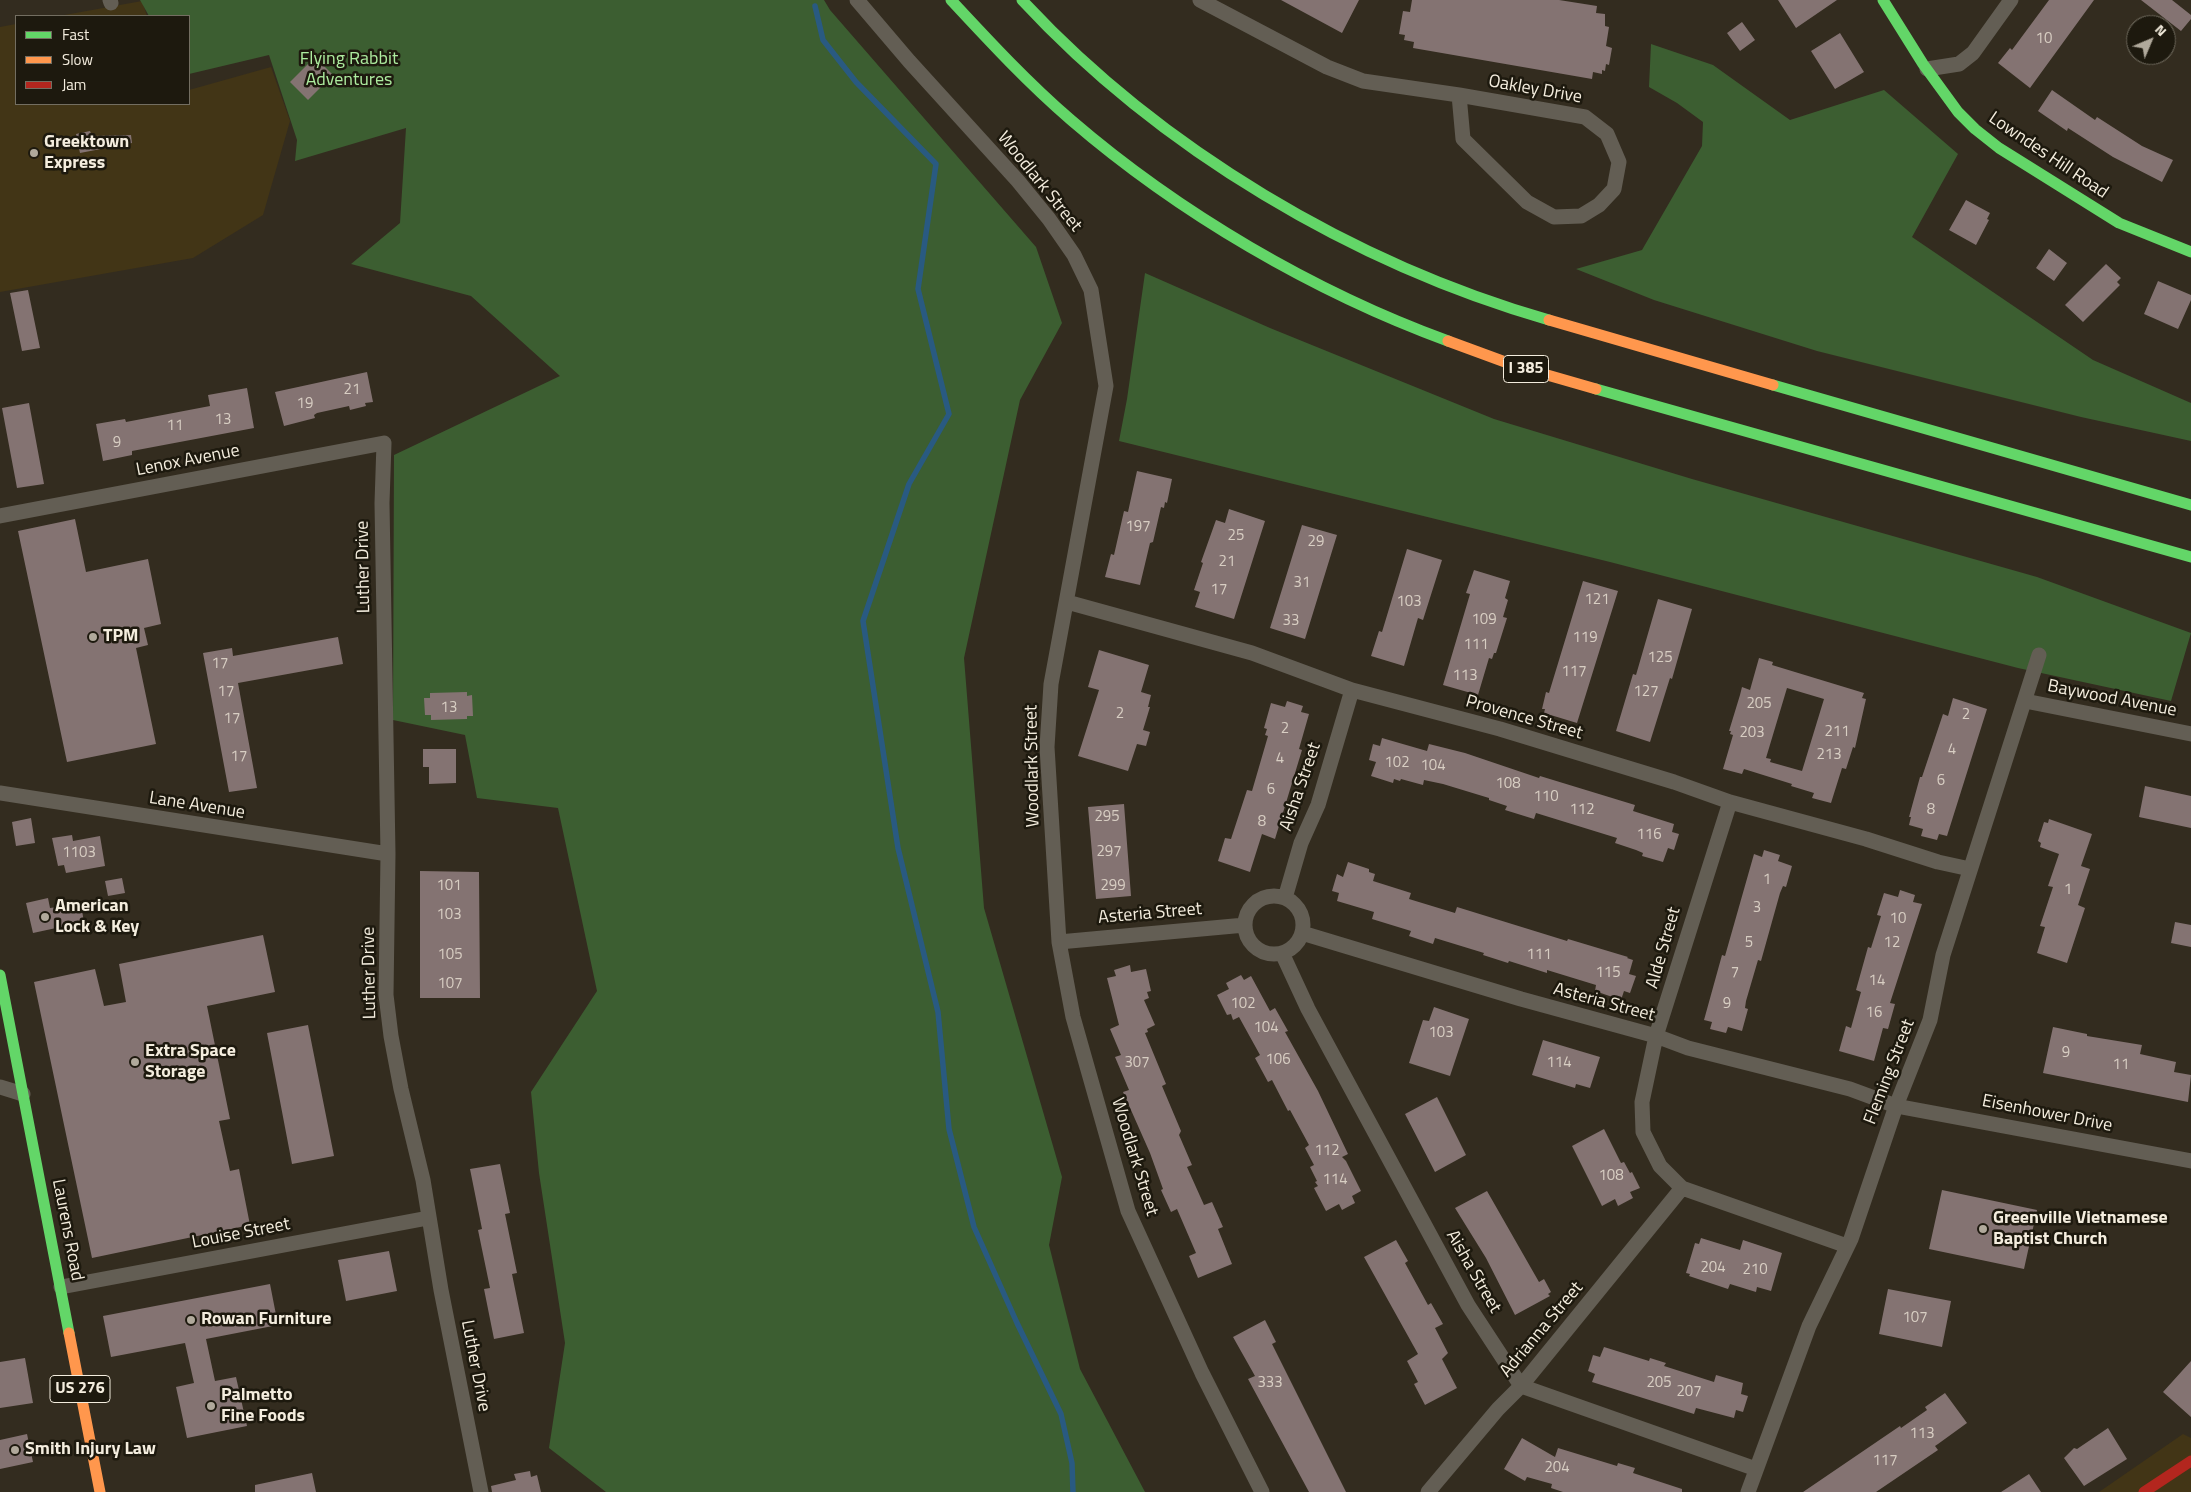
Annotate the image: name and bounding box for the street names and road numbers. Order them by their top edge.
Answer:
street label: Oakley Drive [1487,71,1583,109]
street label: Lowndes Hill Road [1984,108,2112,204]
street label: Woodlark Street [992,128,1086,236]
road number: I 385 [1504,356,1548,382]
street label: Lenox Avenue [134,440,242,482]
street label: Luther Drive [352,520,376,614]
street label: Baywood Avenue [2046,676,2178,722]
street label: Provence Street [1463,691,1585,745]
street label: Woodlark Street [1021,705,1045,827]
street label: Aisha Street [1276,740,1326,834]
street label: Lane Avenue [148,788,246,824]
street label: Asteria Street [1097,899,1203,929]
street label: Alde Street [1642,905,1686,991]
street label: Luther Drive [358,926,382,1020]
street label: Asteria Street [1551,979,1657,1027]
street label: Fleming Street [1860,1016,1920,1128]
street label: Eisenhower Drive [1980,1091,2114,1137]
street label: Woodlark Street [1106,1095,1162,1219]
street label: Laurens Road [47,1177,87,1283]
street label: Louise Street [190,1214,292,1254]
street label: Aisha Street [1441,1227,1505,1317]
street label: Adrianna Street [1496,1278,1588,1382]
street label: Luther Drive [456,1318,494,1414]
road number: US 276 [50,1376,110,1402]

